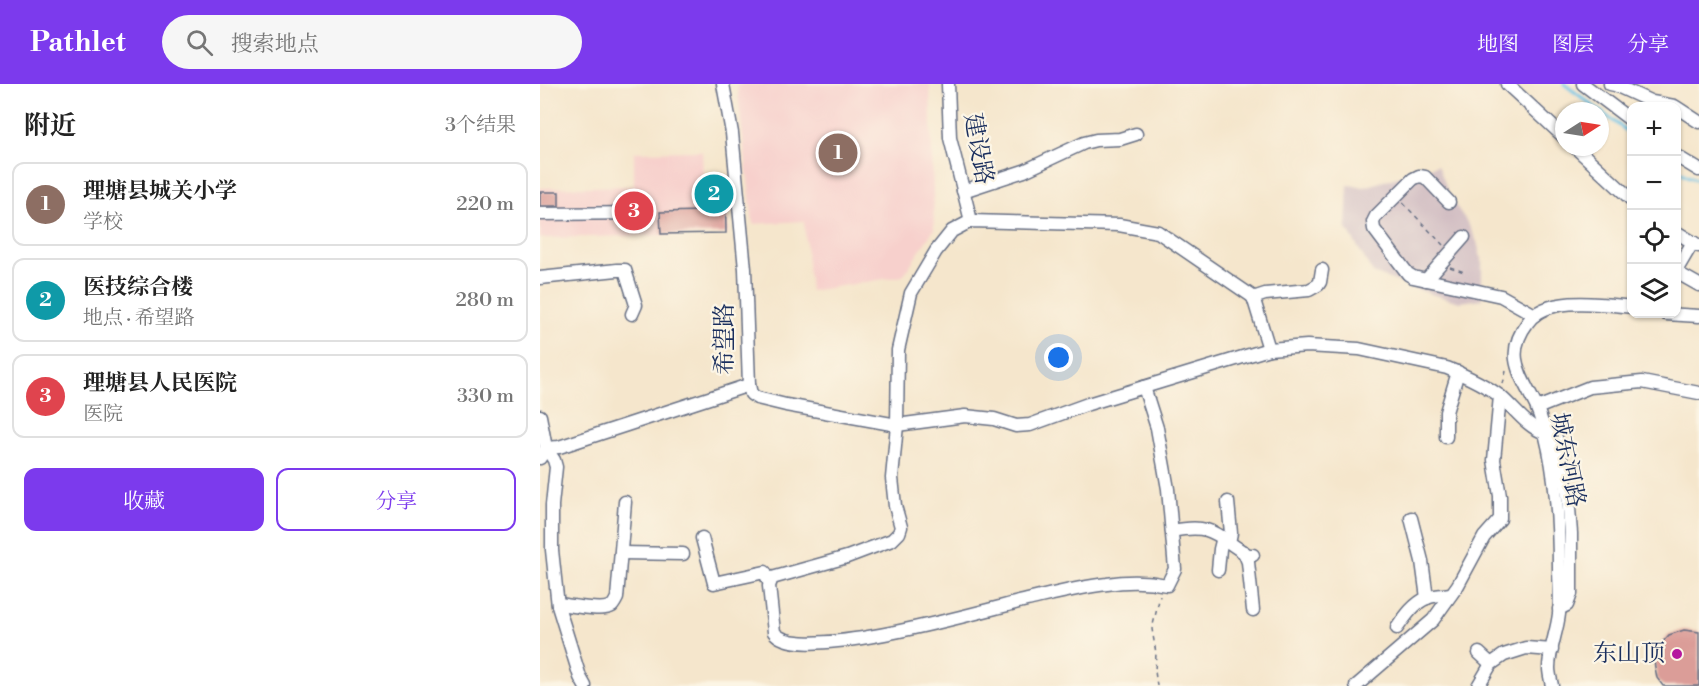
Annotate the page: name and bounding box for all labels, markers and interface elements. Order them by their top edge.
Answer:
search box [162,15,582,69]
text: Pathlet [30,25,126,60]
icon: search [183,26,216,59]
text: 搜索地点 [231,31,319,58]
text: 地图 [1477,32,1519,58]
text: 图层 [1552,32,1594,58]
text: 分享 [1627,32,1669,58]
north arrow [1555,102,1609,156]
map controls [1627,102,1681,318]
button: + [1627,102,1681,156]
text: 附近 [24,110,76,142]
street label: 建设路 [957,111,999,187]
text: 3个结果 [445,113,516,138]
pin: 1 [818,130,858,176]
button: − [1627,156,1681,210]
pin: 2 [694,172,734,216]
text: 理塘县城关小学 [83,178,237,205]
pin: 3 [614,188,653,234]
text: 1 [41,192,50,217]
text: 220 m [456,192,514,217]
text: 学校 [83,210,123,235]
button: locate [1627,210,1681,264]
button: layers [1627,264,1681,318]
text: 医技综合楼 [83,274,193,301]
text: 2 [39,288,52,313]
text: 280 m [455,288,514,313]
street label: 希望路 [710,303,740,375]
text: 地点 · 希望路 [83,306,195,331]
your location [1044,343,1073,372]
text: 理塘县人民医院 [83,370,237,397]
text: 3 [39,384,52,409]
text: 330 m [457,384,514,409]
text: 医院 [83,402,123,427]
street label: 城东河路 [1543,410,1591,510]
button: 收藏 [24,468,264,531]
button: 分享 [276,468,516,531]
place label: 东山顶 [1593,639,1665,669]
marker: 东山顶 [1670,647,1684,661]

